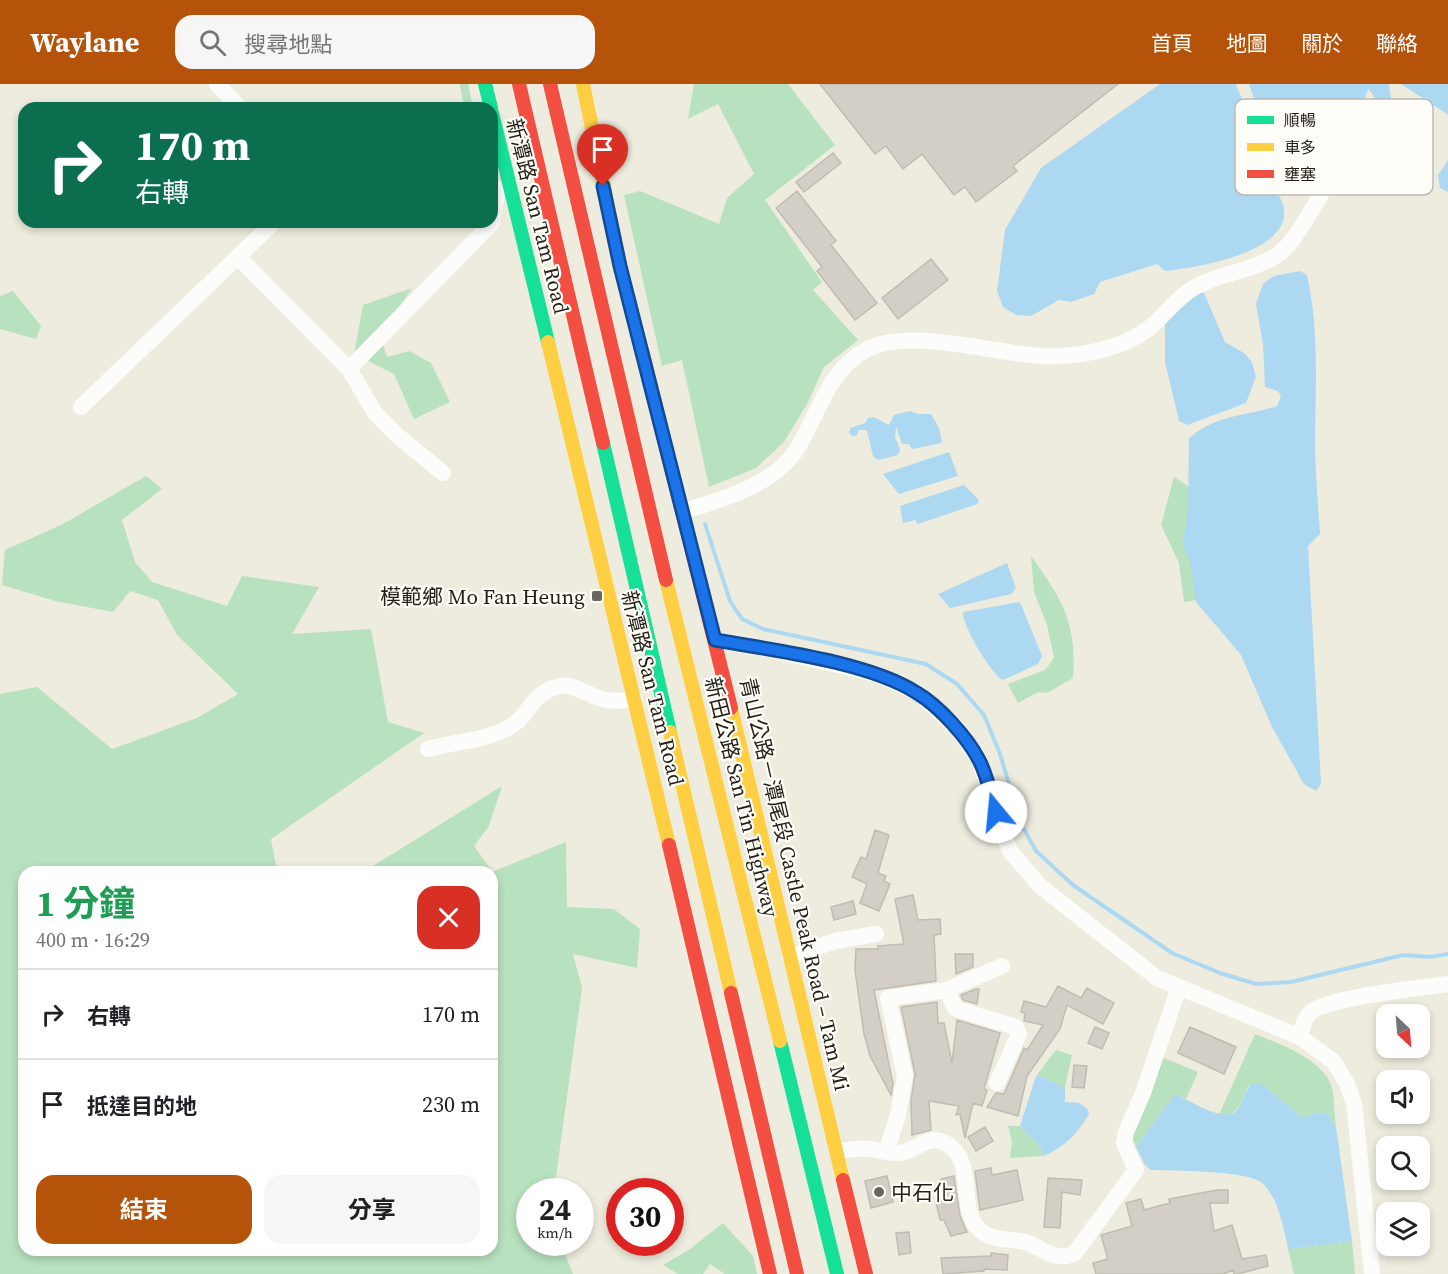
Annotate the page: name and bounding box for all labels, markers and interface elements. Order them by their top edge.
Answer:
search box [175,15,595,69]
text: Waylane [30,23,139,61]
icon: search [196,26,229,59]
text: 搜尋地點 [244,29,332,59]
text: 首頁 [1151,29,1193,58]
text: 地圖 [1226,29,1268,58]
text: 關於 [1301,29,1343,58]
text: 聯絡 [1376,29,1418,58]
legend [1235,99,1433,195]
text: 順暢 [1284,109,1316,131]
street label: 新潭路 San Tam Road [500,115,576,317]
text: 170 m [135,116,250,174]
pin [577,124,628,186]
icon: right [36,126,114,204]
icon: arrive [586,133,619,166]
text: 車多 [1284,136,1316,158]
text: 壅塞 [1284,163,1316,185]
text: 右轉 [135,174,189,211]
place label: 模範鄉 Mo Fan Heung [380,582,585,611]
street label: 新潭路 San Tam Road [615,587,691,789]
marker: 模範鄉 Mo Fan Heung [590,589,604,603]
street label: 新田公路 San Tin Highway [698,674,786,920]
street label: 青山公路－潭尾段 Castle Peak Road – Tam Mi [733,675,857,1093]
position arrow [964,780,1028,844]
text: 1 分鐘 [36,879,135,928]
button: close [417,886,480,949]
text: 400 m · 16:29 [36,926,150,954]
icon: right [36,998,69,1031]
text: 170 m [422,999,480,1029]
text: 右轉 [87,1001,131,1031]
north arrow [1376,1004,1430,1058]
map controls [1376,1004,1430,1256]
button: sound [1376,1070,1430,1124]
icon: arrive [36,1088,69,1121]
text: 230 m [422,1089,480,1119]
text: 抵達目的地 [87,1091,197,1121]
button: search [1376,1136,1430,1190]
button: 結束 [36,1175,252,1244]
button: 分享 [264,1175,480,1244]
speed limit sign: 30 [606,1178,684,1256]
place label: 中石化 [891,1178,954,1207]
marker: 中石化 [872,1185,886,1199]
text: 24 [539,1189,571,1230]
button: layers [1376,1202,1430,1256]
text: km/h [537,1222,573,1243]

